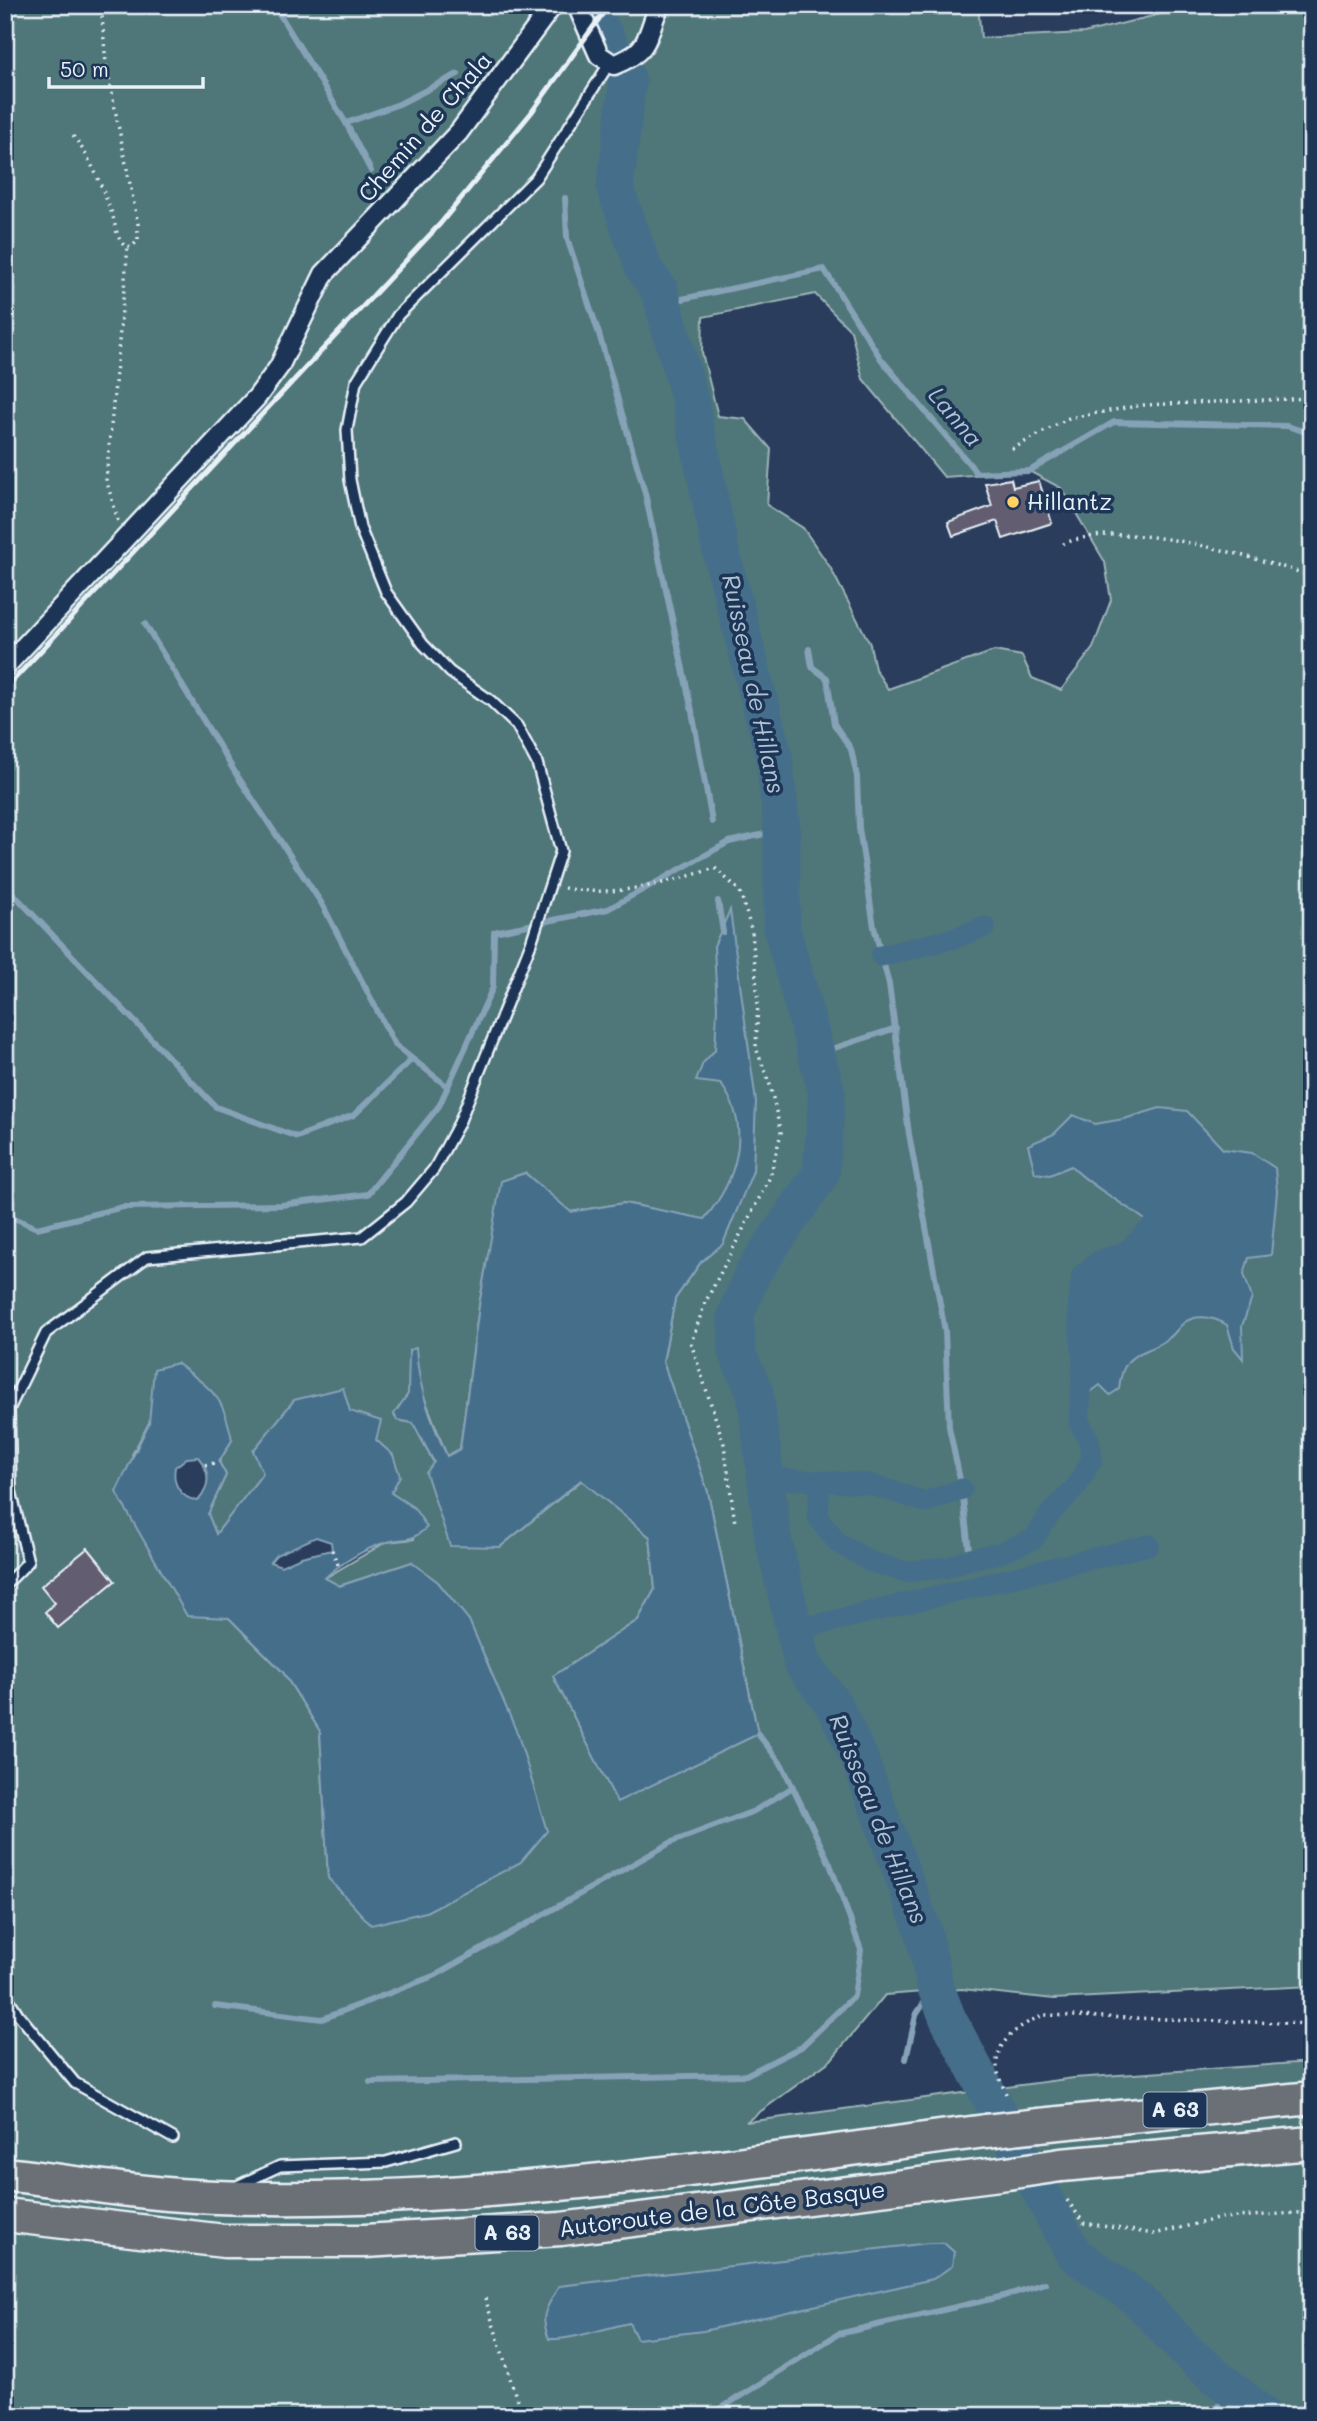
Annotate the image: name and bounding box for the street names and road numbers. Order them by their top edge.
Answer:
street label: Chemin de Chala [351,45,498,208]
road number: A 63 [1144,2092,1206,2128]
street label: Autoroute de la Côte Basque [557,2173,887,2243]
road number: A 63 [476,2216,538,2250]

